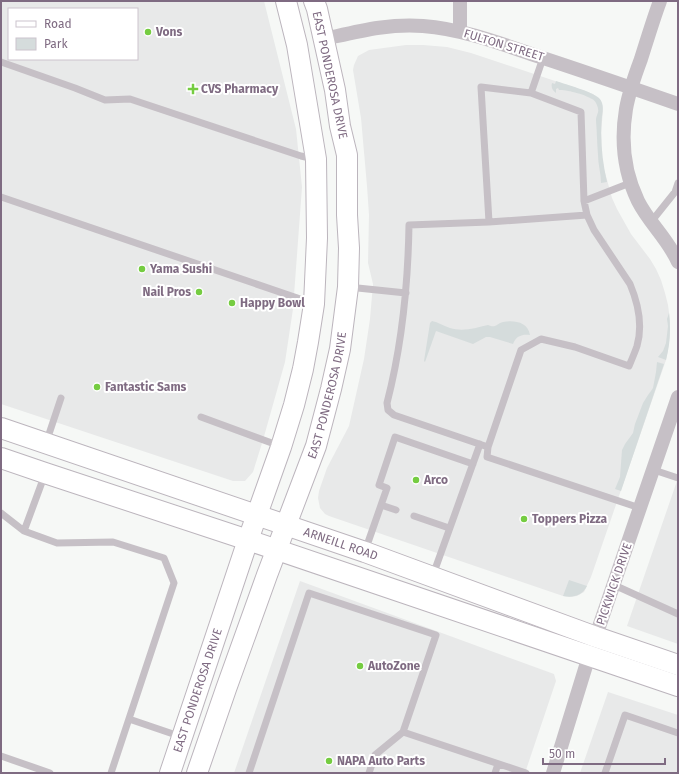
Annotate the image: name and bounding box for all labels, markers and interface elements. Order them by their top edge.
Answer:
legend [8,8,138,60]
street label: EAST PONDEROSA DRIVE [310,10,350,140]
text: Road [44,17,72,31]
place label: Vons [155,25,182,39]
street label: FULTON STREET [462,26,547,64]
marker: Vons [143,27,153,37]
text: Park [44,37,68,51]
place label: CVS Pharmacy [201,82,279,96]
marker: CVS Pharmacy [188,84,198,94]
place label: Yama Sushi [149,262,212,276]
marker: Yama Sushi [137,264,147,274]
place label: Nail Pros [142,285,191,299]
marker: Nail Pros [194,287,204,297]
place label: Happy Bowl [240,296,305,310]
marker: Happy Bowl [227,298,237,308]
street label: EAST PONDEROSA DRIVE [305,331,349,461]
place label: Fantastic Sams [105,380,187,394]
marker: Fantastic Sams [92,382,102,392]
place label: Arco [423,473,448,487]
marker: Arco [411,475,421,485]
place label: Toppers Pizza [532,512,608,526]
marker: Toppers Pizza [519,514,529,524]
street label: ARNEILL ROAD [302,525,380,563]
street label: PICKWICK DRIVE [593,541,635,627]
street label: EAST PONDEROSA DRIVE [170,626,225,755]
place label: AutoZone [367,659,421,673]
marker: AutoZone [355,661,365,671]
scale bar [543,740,665,766]
text: 50 m [549,747,575,761]
place label: NAPA Auto Parts [337,754,425,768]
marker: NAPA Auto Parts [324,756,334,766]

